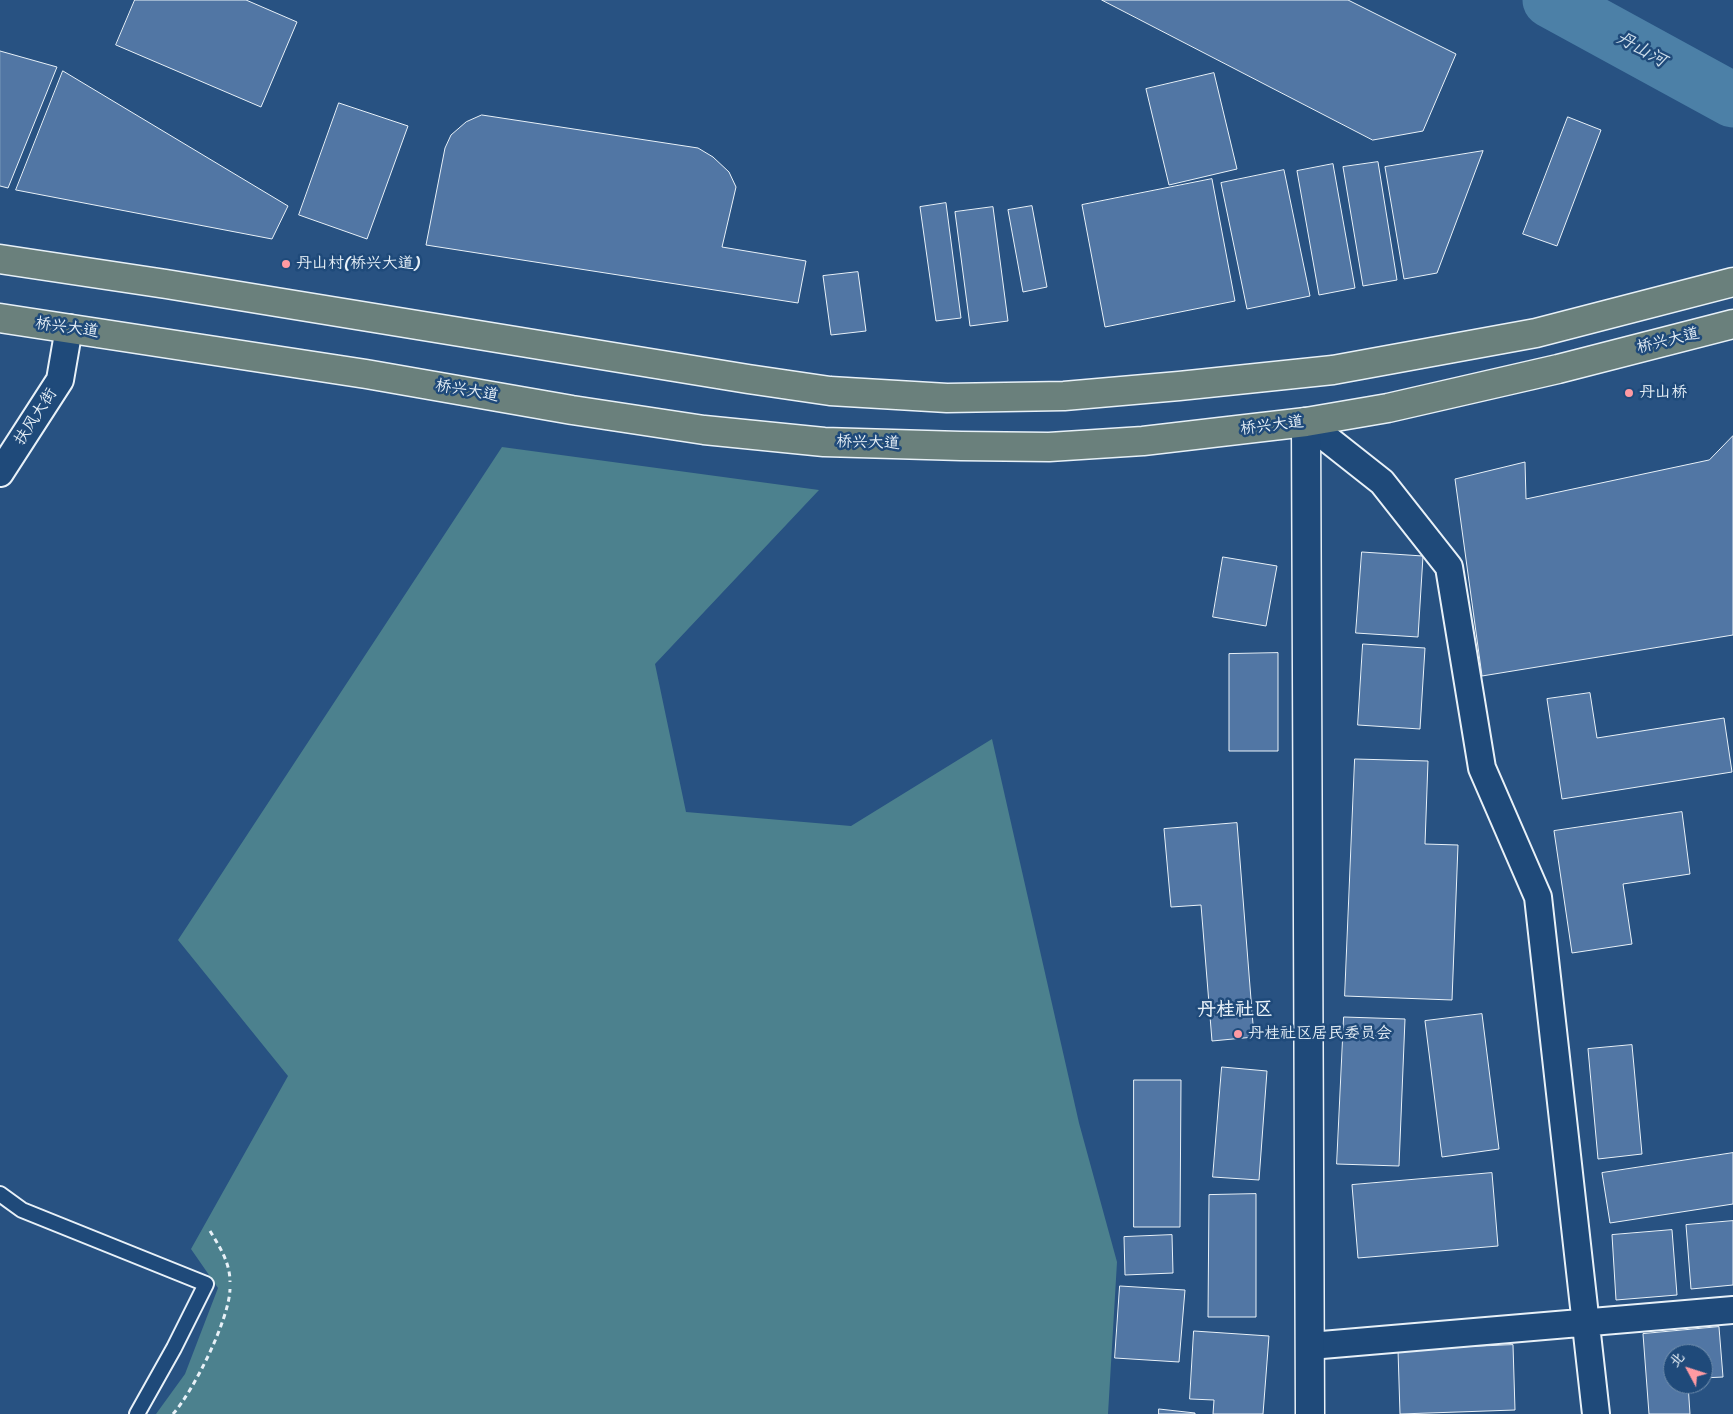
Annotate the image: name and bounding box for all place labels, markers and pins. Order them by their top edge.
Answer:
place label: 丹山村(桥兴大道) [296,254,419,274]
marker: 丹山村(桥兴大道) [280,258,292,270]
place label: 丹山桥 [1639,383,1687,403]
marker: 丹山桥 [1623,387,1635,399]
place label: 丹桂社区居民委员会 [1248,1024,1392,1044]
marker: 丹桂社区居民委员会 [1232,1028,1244,1040]

